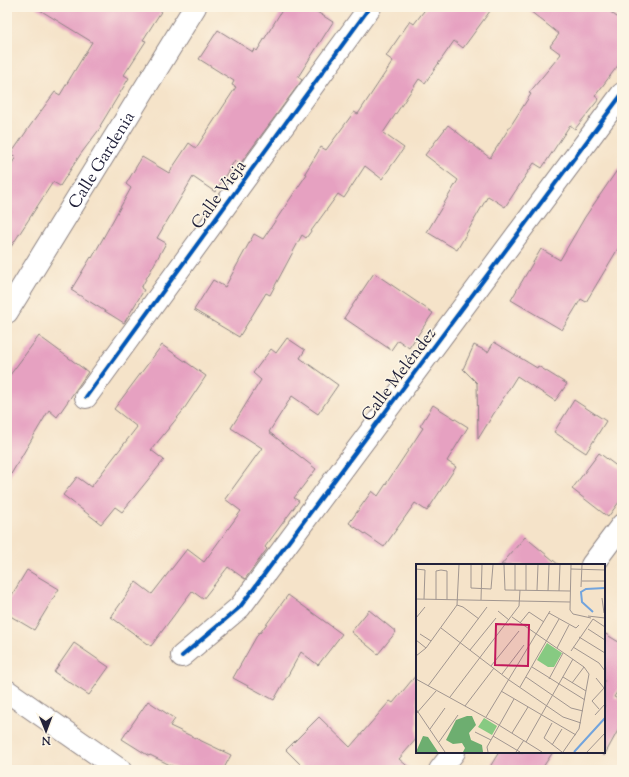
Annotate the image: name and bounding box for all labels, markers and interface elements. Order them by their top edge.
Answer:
street label: Calle Gardenia [63,107,142,214]
street label: Calle Vieja [186,156,253,235]
street label: Calle Meléndez [356,323,443,427]
inset map [416,564,605,753]
north arrow [26,711,66,751]
text: N [41,732,52,748]

